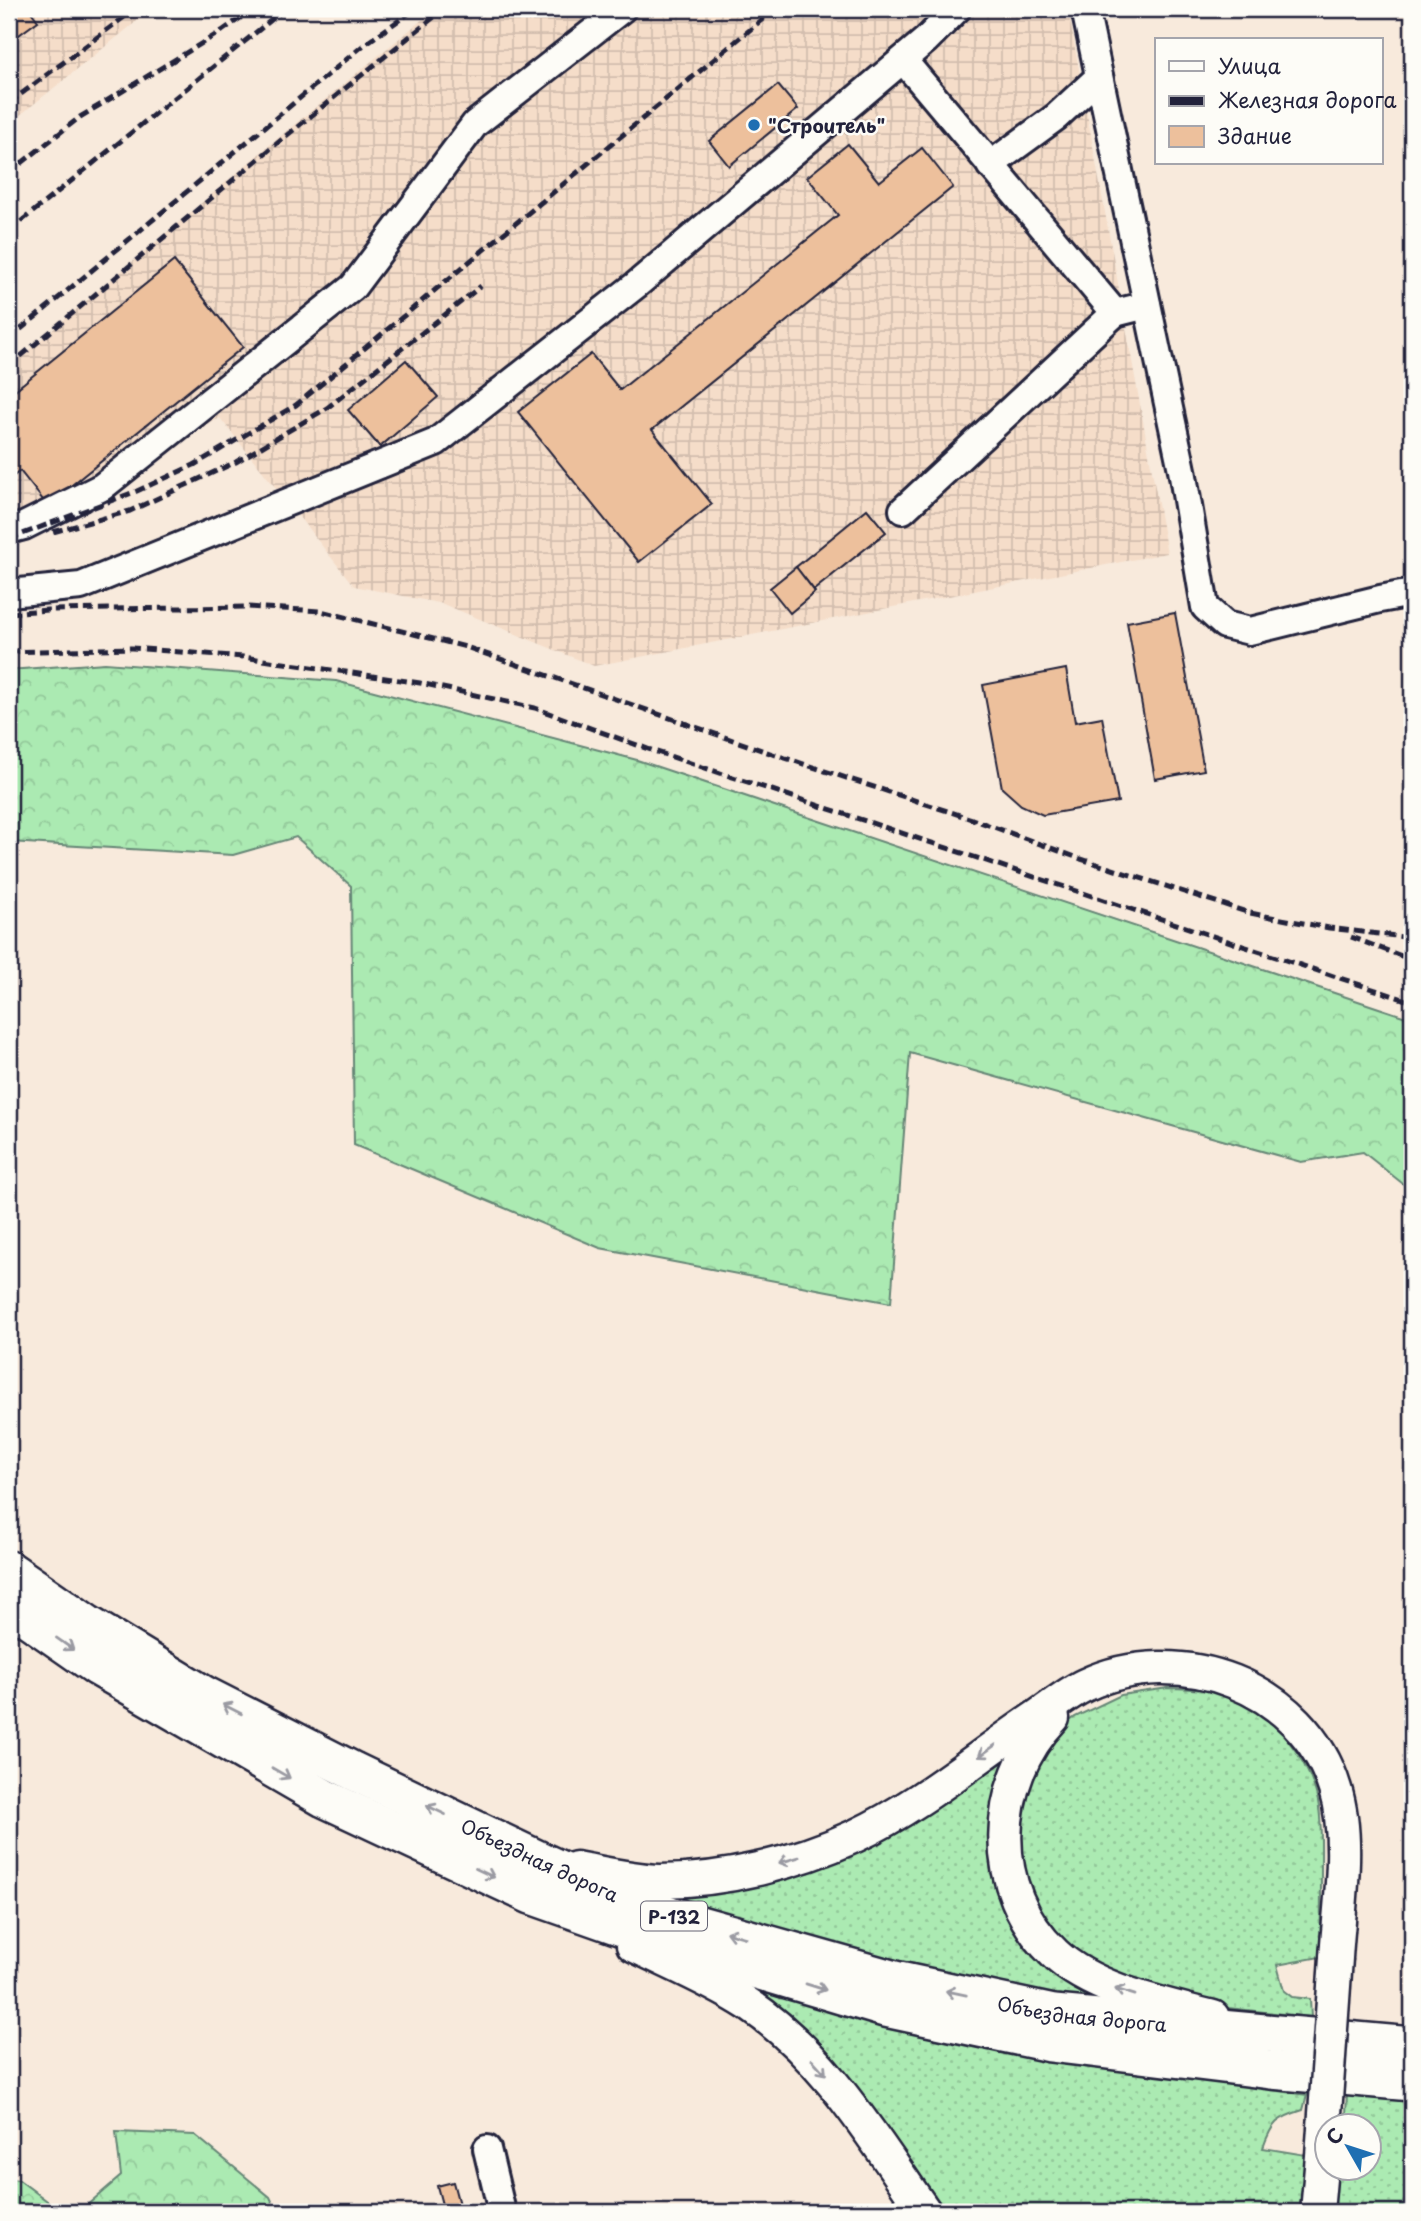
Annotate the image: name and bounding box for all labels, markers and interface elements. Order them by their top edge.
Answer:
legend [1155,38,1382,164]
text: Улица [1218,49,1281,81]
text: Железная дорога [1218,83,1396,115]
place label: "Строитель" [768,111,885,139]
marker: "Строитель" [746,117,762,133]
text: Здание [1218,119,1292,151]
one-way arrow [55,1637,74,1651]
one-way arrow [222,1702,243,1716]
one-way arrow [978,1744,997,1759]
one-way arrow [270,1767,291,1780]
one-way arrow [426,1803,447,1817]
street label: Объездная дорога [457,1811,623,1908]
one-way arrow [778,1854,800,1867]
one-way arrow [474,1867,495,1880]
road number: Р-132 [641,1902,707,1930]
one-way arrow [725,1927,747,1940]
one-way arrow [804,1982,826,1995]
one-way arrow [1114,1984,1136,1997]
one-way arrow [945,1985,968,1999]
street label: Объездная дорога [995,1988,1168,2038]
one-way arrow [811,2058,827,2076]
north arrow [1312,2112,1382,2182]
text: С [1319,2121,1349,2150]

